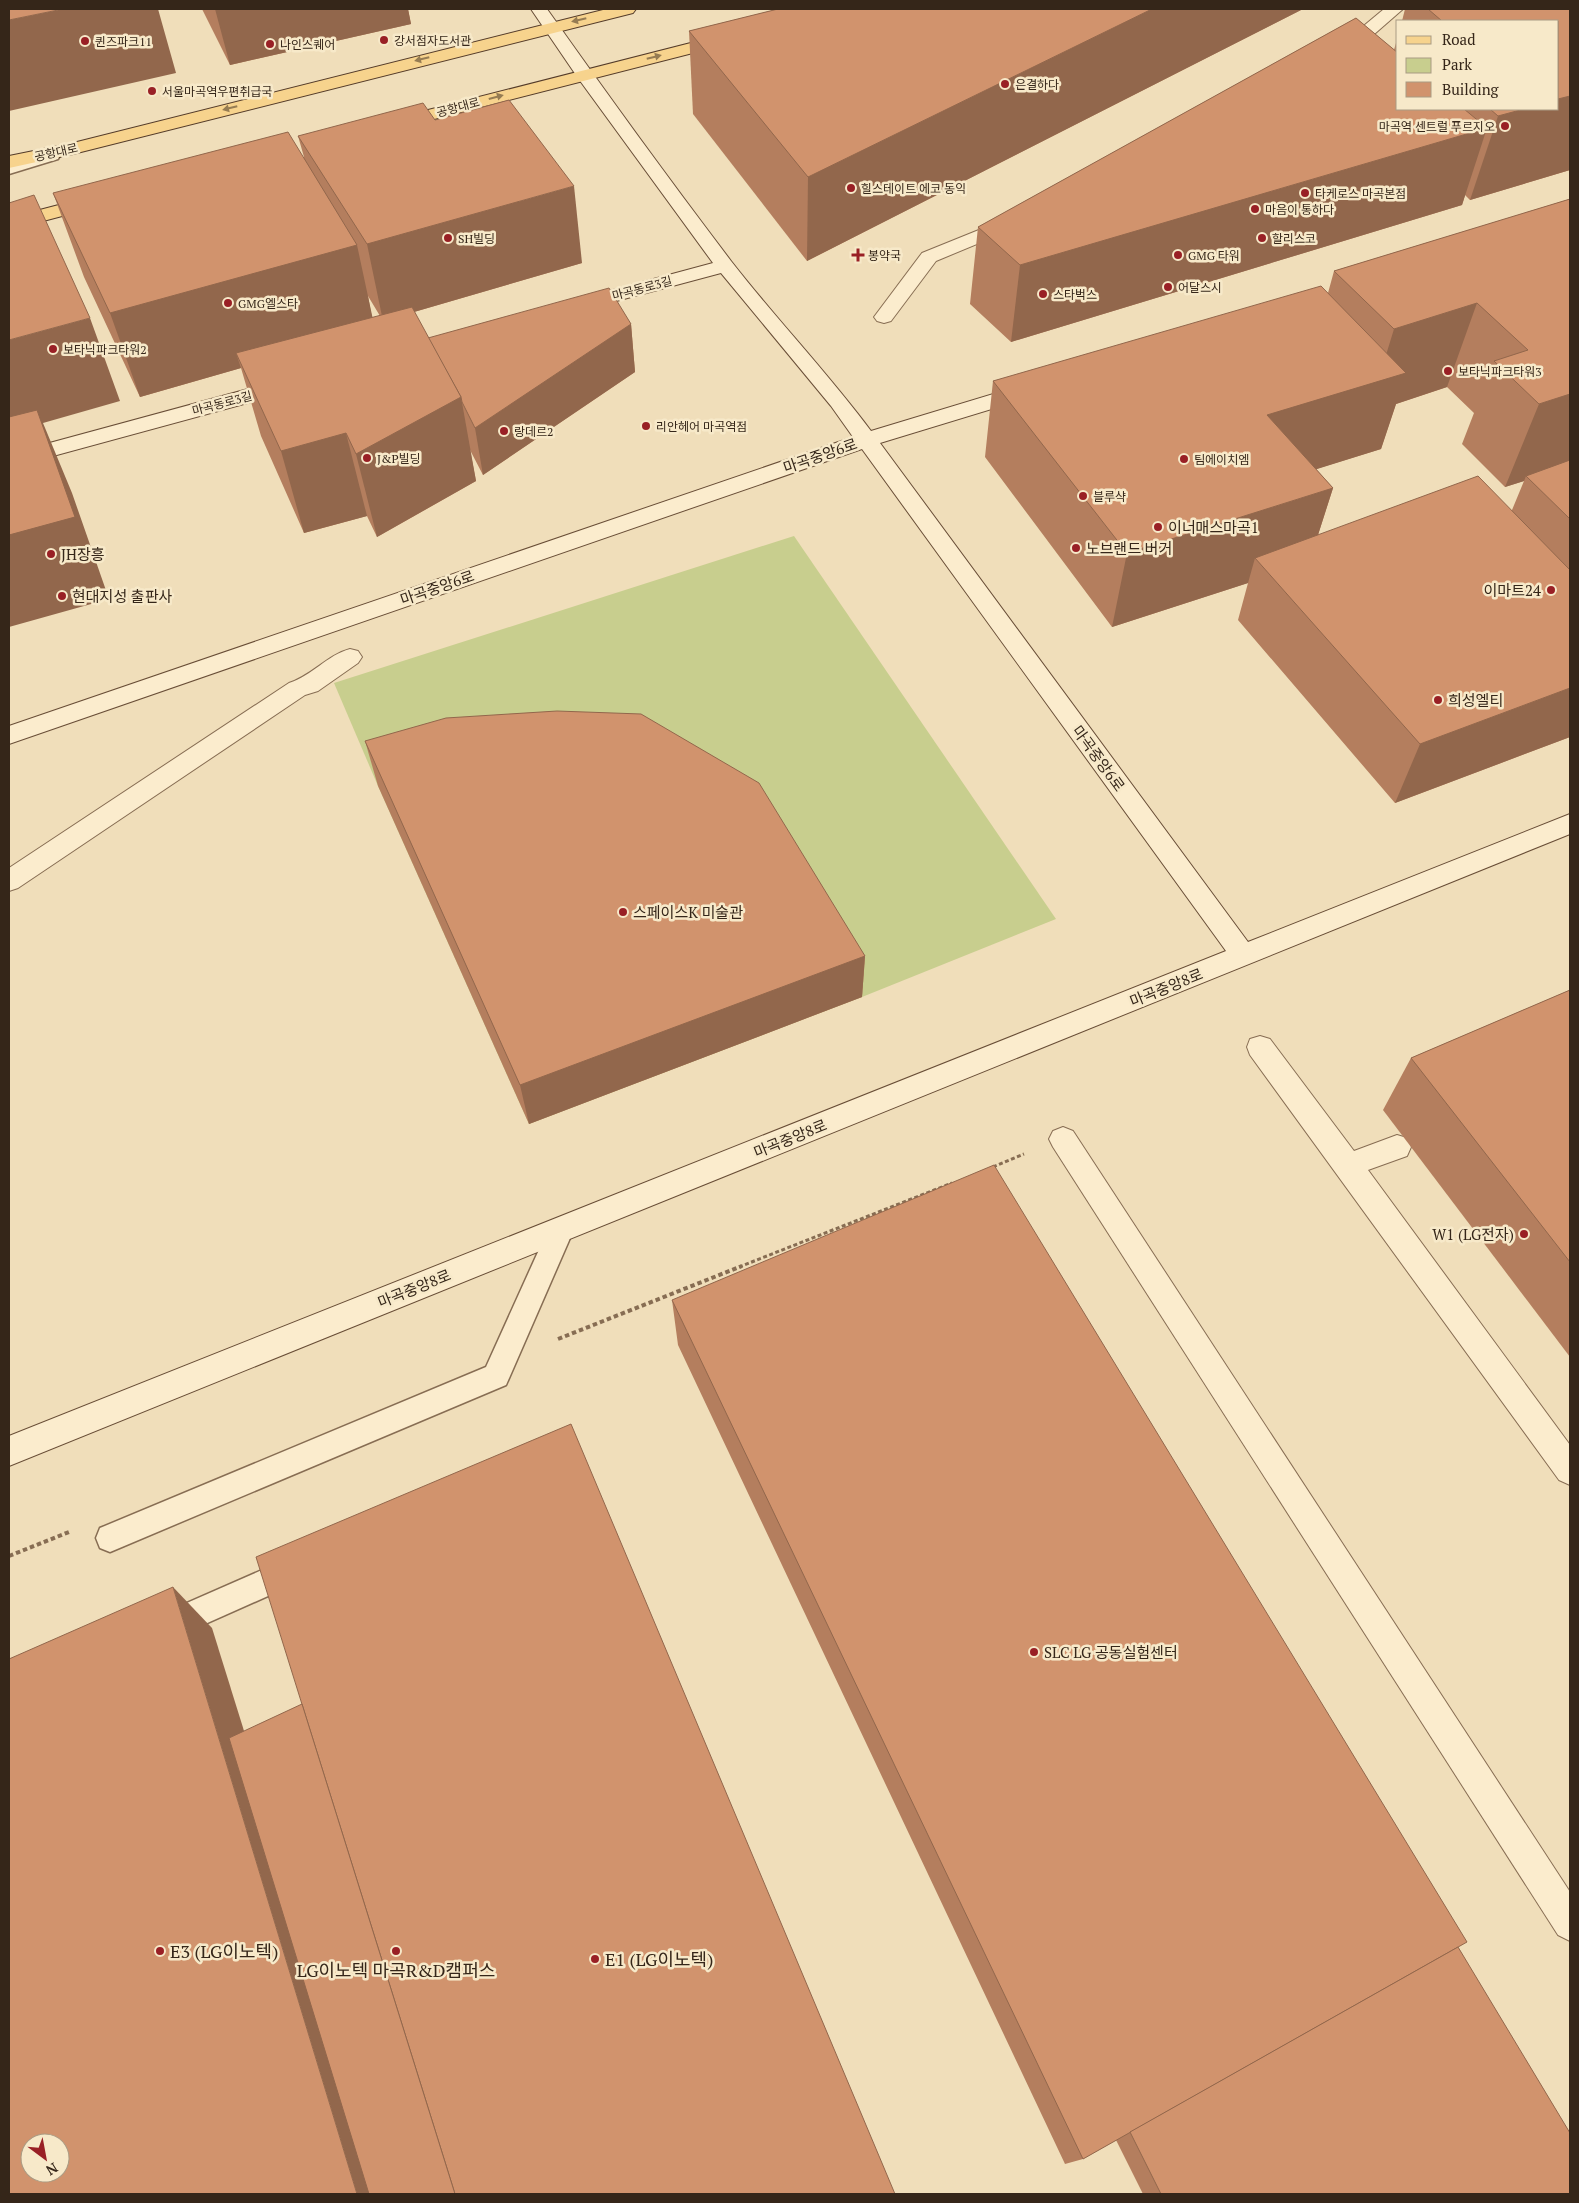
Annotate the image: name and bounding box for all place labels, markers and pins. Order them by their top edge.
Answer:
place label: 강서점자도서관 [394,33,471,48]
place label: 퀸즈파크11 [95,34,152,49]
marker: 강서점자도서관 [378,34,390,46]
marker: 퀸즈파크11 [79,35,91,47]
place label: 나인스퀘어 [280,37,335,52]
marker: 나인스퀘어 [264,38,276,50]
place label: 은결하다 [1015,77,1059,92]
marker: 은결하다 [999,78,1011,90]
place label: 서울마곡역우편취급국 [162,84,272,99]
marker: 서울마곡역우편취급국 [146,85,158,97]
place label: 마곡역 센트럴 푸르지오 [1379,119,1495,134]
marker: 마곡역 센트럴 푸르지오 [1499,120,1511,132]
place label: 힐스테이트 에코 동익 [861,181,966,196]
marker: 힐스테이트 에코 동익 [845,182,857,194]
place label: 타케로스 마곡본점 [1315,186,1406,201]
marker: 타케로스 마곡본점 [1299,187,1311,199]
place label: 마음이 통하다 [1265,202,1334,217]
marker: 마음이 통하다 [1249,203,1261,215]
place label: SH빌딩 [458,231,495,246]
place label: 할리스코 [1272,231,1316,246]
marker: SH빌딩 [442,232,454,244]
marker: 할리스코 [1256,232,1268,244]
place label: 봉약국 [868,248,901,263]
place label: GMG 타워 [1188,248,1240,263]
marker: 봉약국 [852,249,864,261]
marker: GMG 타워 [1172,249,1184,261]
place label: 어달스시 [1178,280,1222,295]
marker: 어달스시 [1162,281,1174,293]
place label: 스타벅스 [1053,287,1097,302]
marker: 스타벅스 [1037,288,1049,300]
place label: GMG엘스타 [238,296,298,311]
marker: GMG엘스타 [222,297,234,309]
place label: 보타닉파크타워2 [63,342,147,357]
marker: 보타닉파크타워2 [47,343,59,355]
place label: 보타닉파크타워3 [1458,364,1542,379]
marker: 보타닉파크타워3 [1442,365,1454,377]
place label: 리안헤어 마곡역점 [656,419,747,434]
marker: 리안헤어 마곡역점 [640,420,652,432]
place label: 랑데르2 [514,424,554,439]
marker: 랑데르2 [498,425,510,437]
place label: J&P빌딩 [377,451,421,466]
marker: J&P빌딩 [361,452,373,464]
place label: 팀에이치엠 [1194,452,1249,467]
marker: 팀에이치엠 [1178,453,1190,465]
place label: 블루샥 [1093,489,1126,504]
marker: 블루샥 [1077,490,1089,502]
place label: 이너매스마곡1 [1168,517,1259,537]
marker: 이너매스마곡1 [1152,521,1164,533]
place label: 노브랜드 버거 [1086,538,1172,558]
marker: 노브랜드 버거 [1070,542,1082,554]
place label: JH장흥 [61,544,105,564]
marker: JH장흥 [45,548,57,560]
place label: 이마트24 [1484,580,1541,600]
marker: 이마트24 [1545,584,1557,596]
place label: 현대지성 출판사 [72,586,172,606]
marker: 현대지성 출판사 [56,590,68,602]
place label: 희성엘티 [1448,690,1503,710]
marker: 희성엘티 [1432,694,1444,706]
place label: 스페이스K 미술관 [633,902,743,922]
marker: 스페이스K 미술관 [617,906,629,918]
place label: W1 (LG전자) [1432,1224,1514,1244]
marker: W1 (LG전자) [1518,1228,1530,1240]
place label: SLC LG 공동실험센터 [1044,1642,1178,1662]
marker: SLC LG 공동실험센터 [1028,1646,1040,1658]
place label: E3 (LG이노텍) [170,1939,278,1963]
marker: E3 (LG이노텍) [154,1945,166,1957]
marker: LG이노텍 마곡R&D캠퍼스 [390,1945,402,1957]
place label: E1 (LG이노텍) [605,1947,713,1971]
marker: E1 (LG이노텍) [589,1953,601,1965]
place label: LG이노텍 마곡R&D캠퍼스 [297,1958,495,1982]

